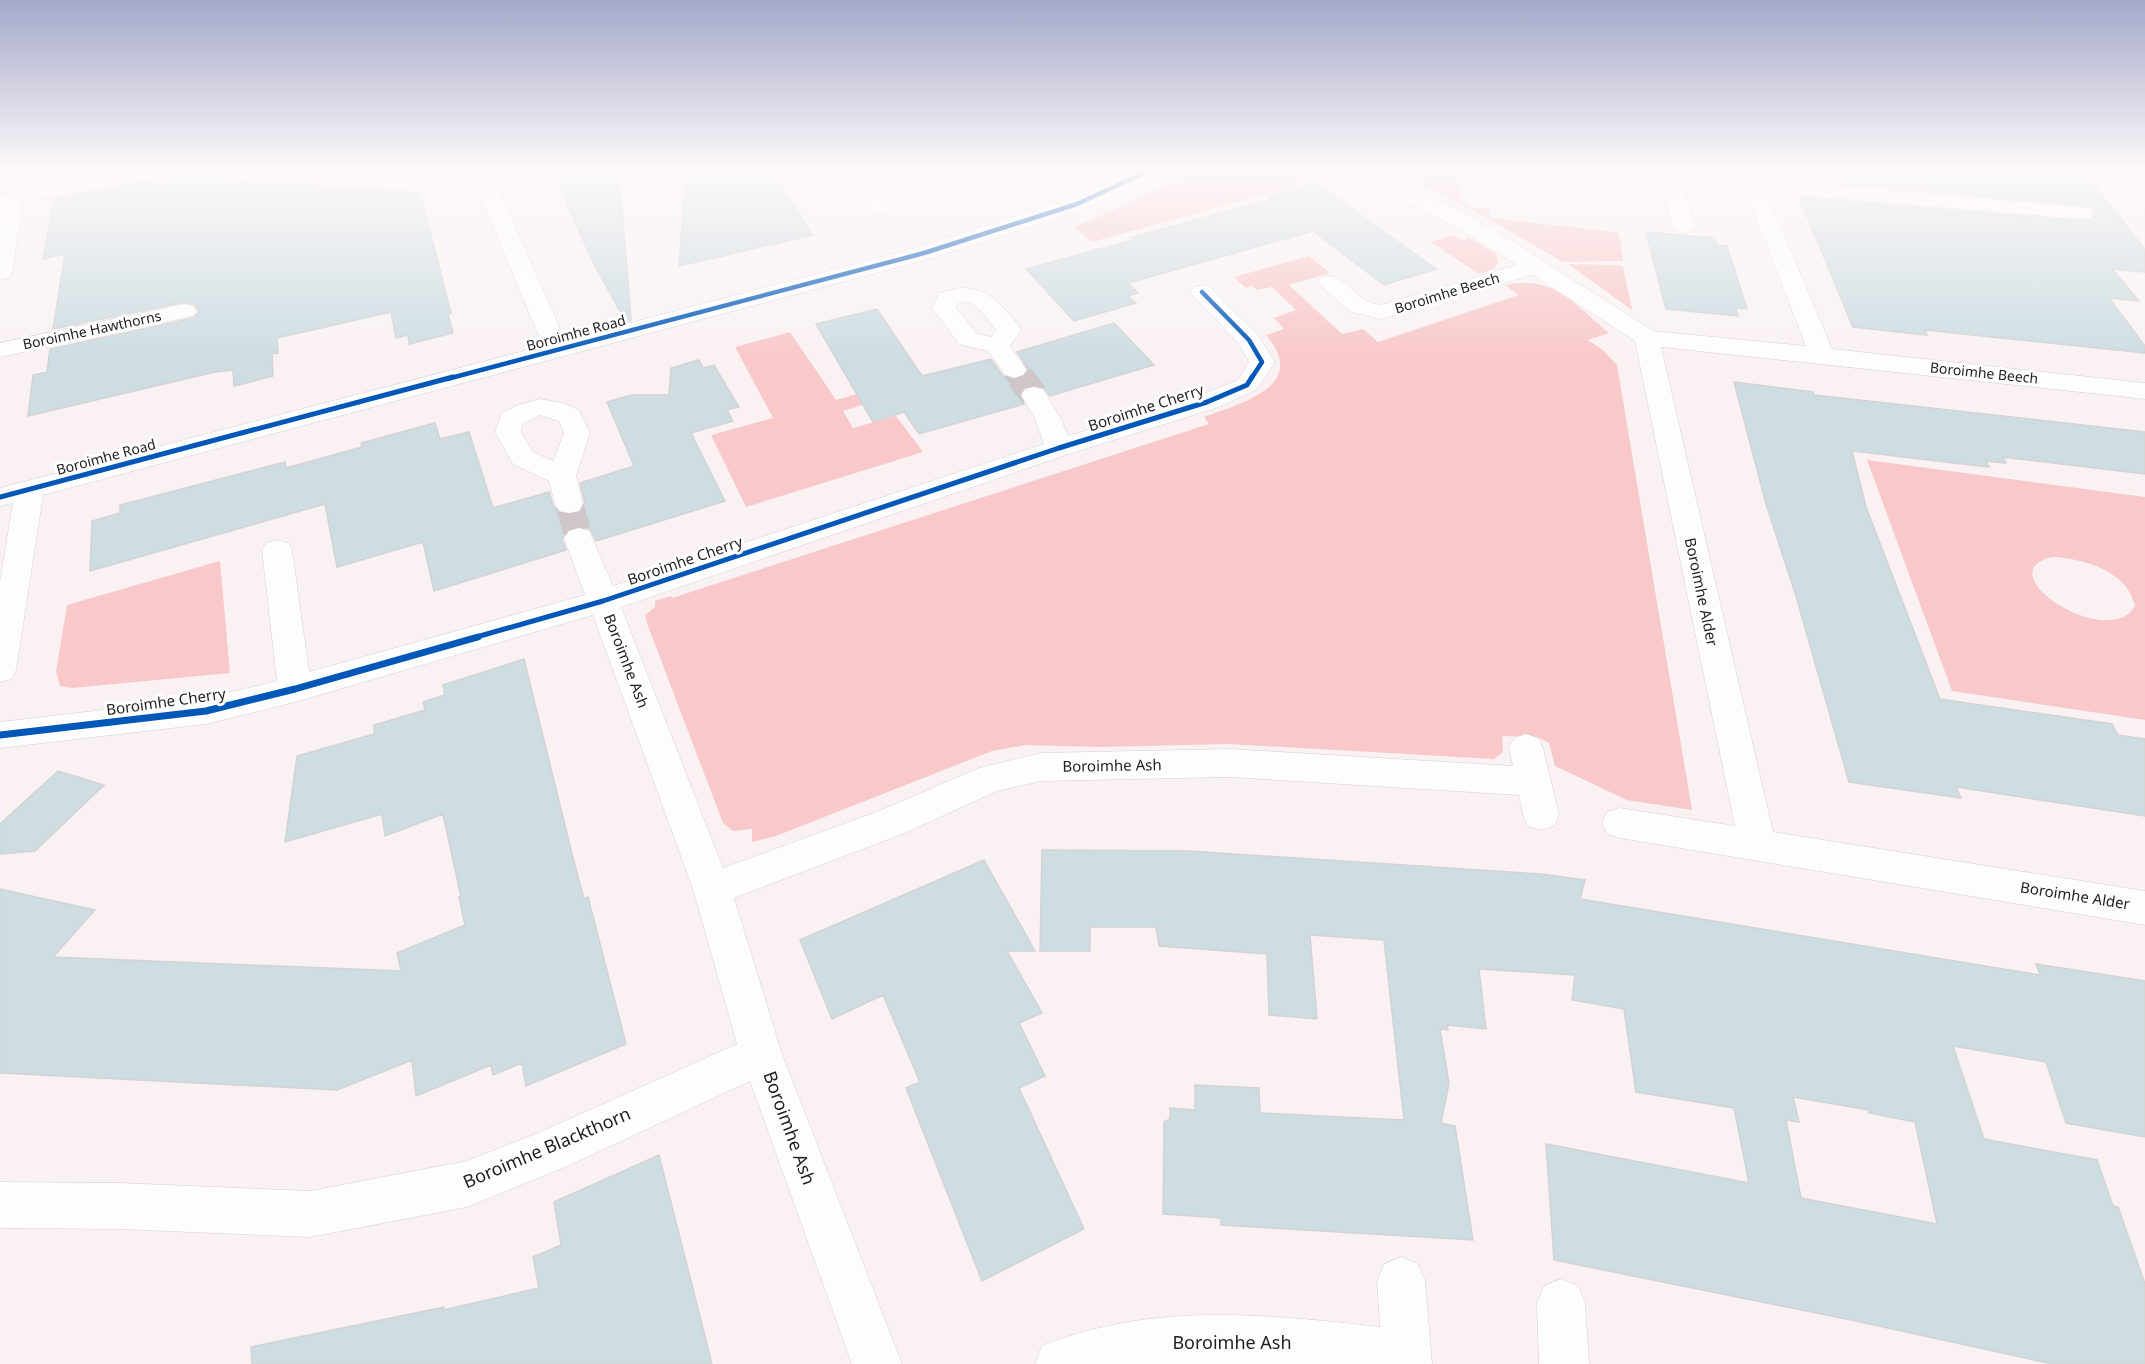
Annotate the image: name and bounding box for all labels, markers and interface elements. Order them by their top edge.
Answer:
street label: Boroimhe Beech [1392,268,1502,317]
street label: Boroimhe Hawthorns [21,306,163,353]
street label: Boroimhe Road [524,310,628,355]
street label: Boroimhe Beech [1929,357,2039,388]
street label: Boroimhe Cherry [1085,379,1206,435]
street label: Boroimhe Road [54,434,158,479]
street label: Boroimhe Cherry [624,531,745,589]
street label: Boroimhe Alder [1681,536,1723,648]
street label: Boroimhe Ash [600,611,654,711]
street label: Boroimhe Cherry [105,683,227,719]
street label: Boroimhe Ash [1062,754,1162,776]
street label: Boroimhe Alder [2019,876,2131,914]
street label: Boroimhe Ash [758,1068,822,1188]
street label: Boroimhe Blackthorn [459,1101,634,1193]
street label: Boroimhe Ash [1172,1330,1292,1354]

